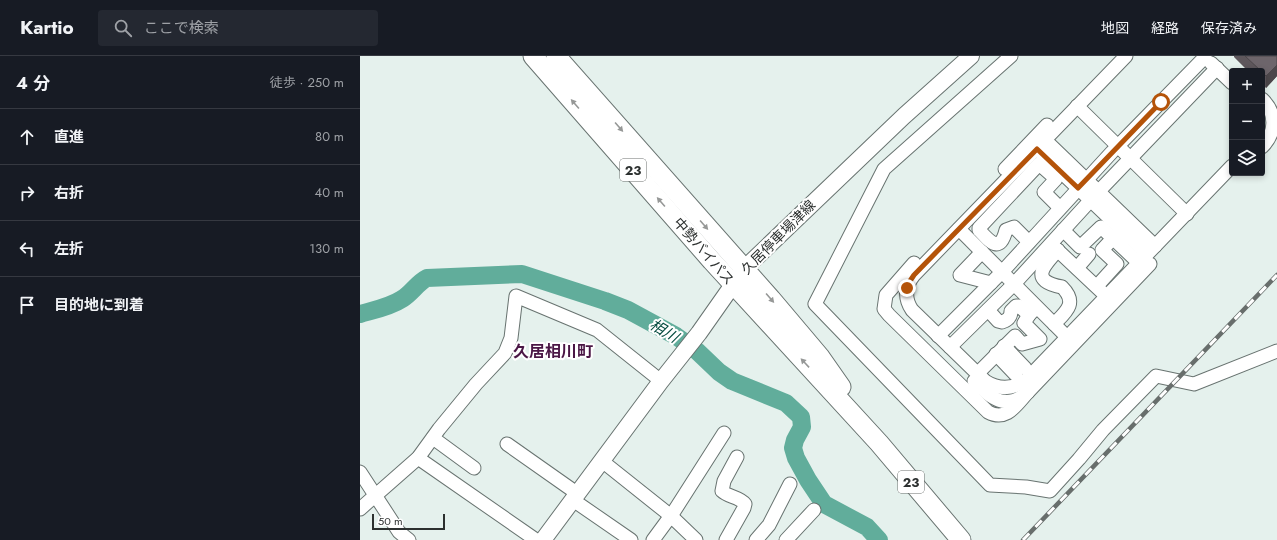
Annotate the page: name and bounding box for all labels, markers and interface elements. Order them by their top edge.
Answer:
search box [98,10,378,46]
text: Kartio [20,14,74,41]
icon: search [112,17,134,39]
text: ここで検索 [144,17,219,39]
text: 地図 [1101,18,1129,38]
text: 経路 [1151,18,1179,38]
text: 保存済み [1201,18,1257,38]
map controls [1229,68,1265,176]
button: + [1229,68,1265,104]
text: 4 分 [16,71,50,95]
text: 徒歩 · 250 m [270,73,344,92]
route start [1152,93,1170,111]
one-way arrow [571,99,580,109]
button: − [1229,104,1265,140]
one-way arrow [614,122,623,133]
icon: ahead [16,126,38,148]
text: 直進 [54,126,84,148]
text: 80 m [315,127,344,146]
button: layers [1229,140,1265,176]
road number: 23 [620,159,646,181]
icon: right [16,182,38,204]
text: 右折 [54,182,84,204]
text: 40 m [315,183,344,202]
street label: 久居停車場津線 [736,195,820,279]
one-way arrow [656,197,665,207]
street label: 中勢バイパス [669,213,739,289]
one-way arrow [700,220,709,230]
icon: left [16,238,38,260]
text: 左折 [54,238,84,260]
text: 130 m [309,239,344,258]
route end [898,279,916,297]
one-way arrow [765,293,774,303]
icon: arrive [16,294,38,316]
text: 目的地に到着 [54,294,144,316]
water label: 相川 [645,314,684,349]
district label: 久居相川町 [513,340,593,363]
one-way arrow [801,358,810,367]
road number: 23 [898,471,924,493]
scale bar [372,512,445,531]
text: 50 m [378,513,403,529]

